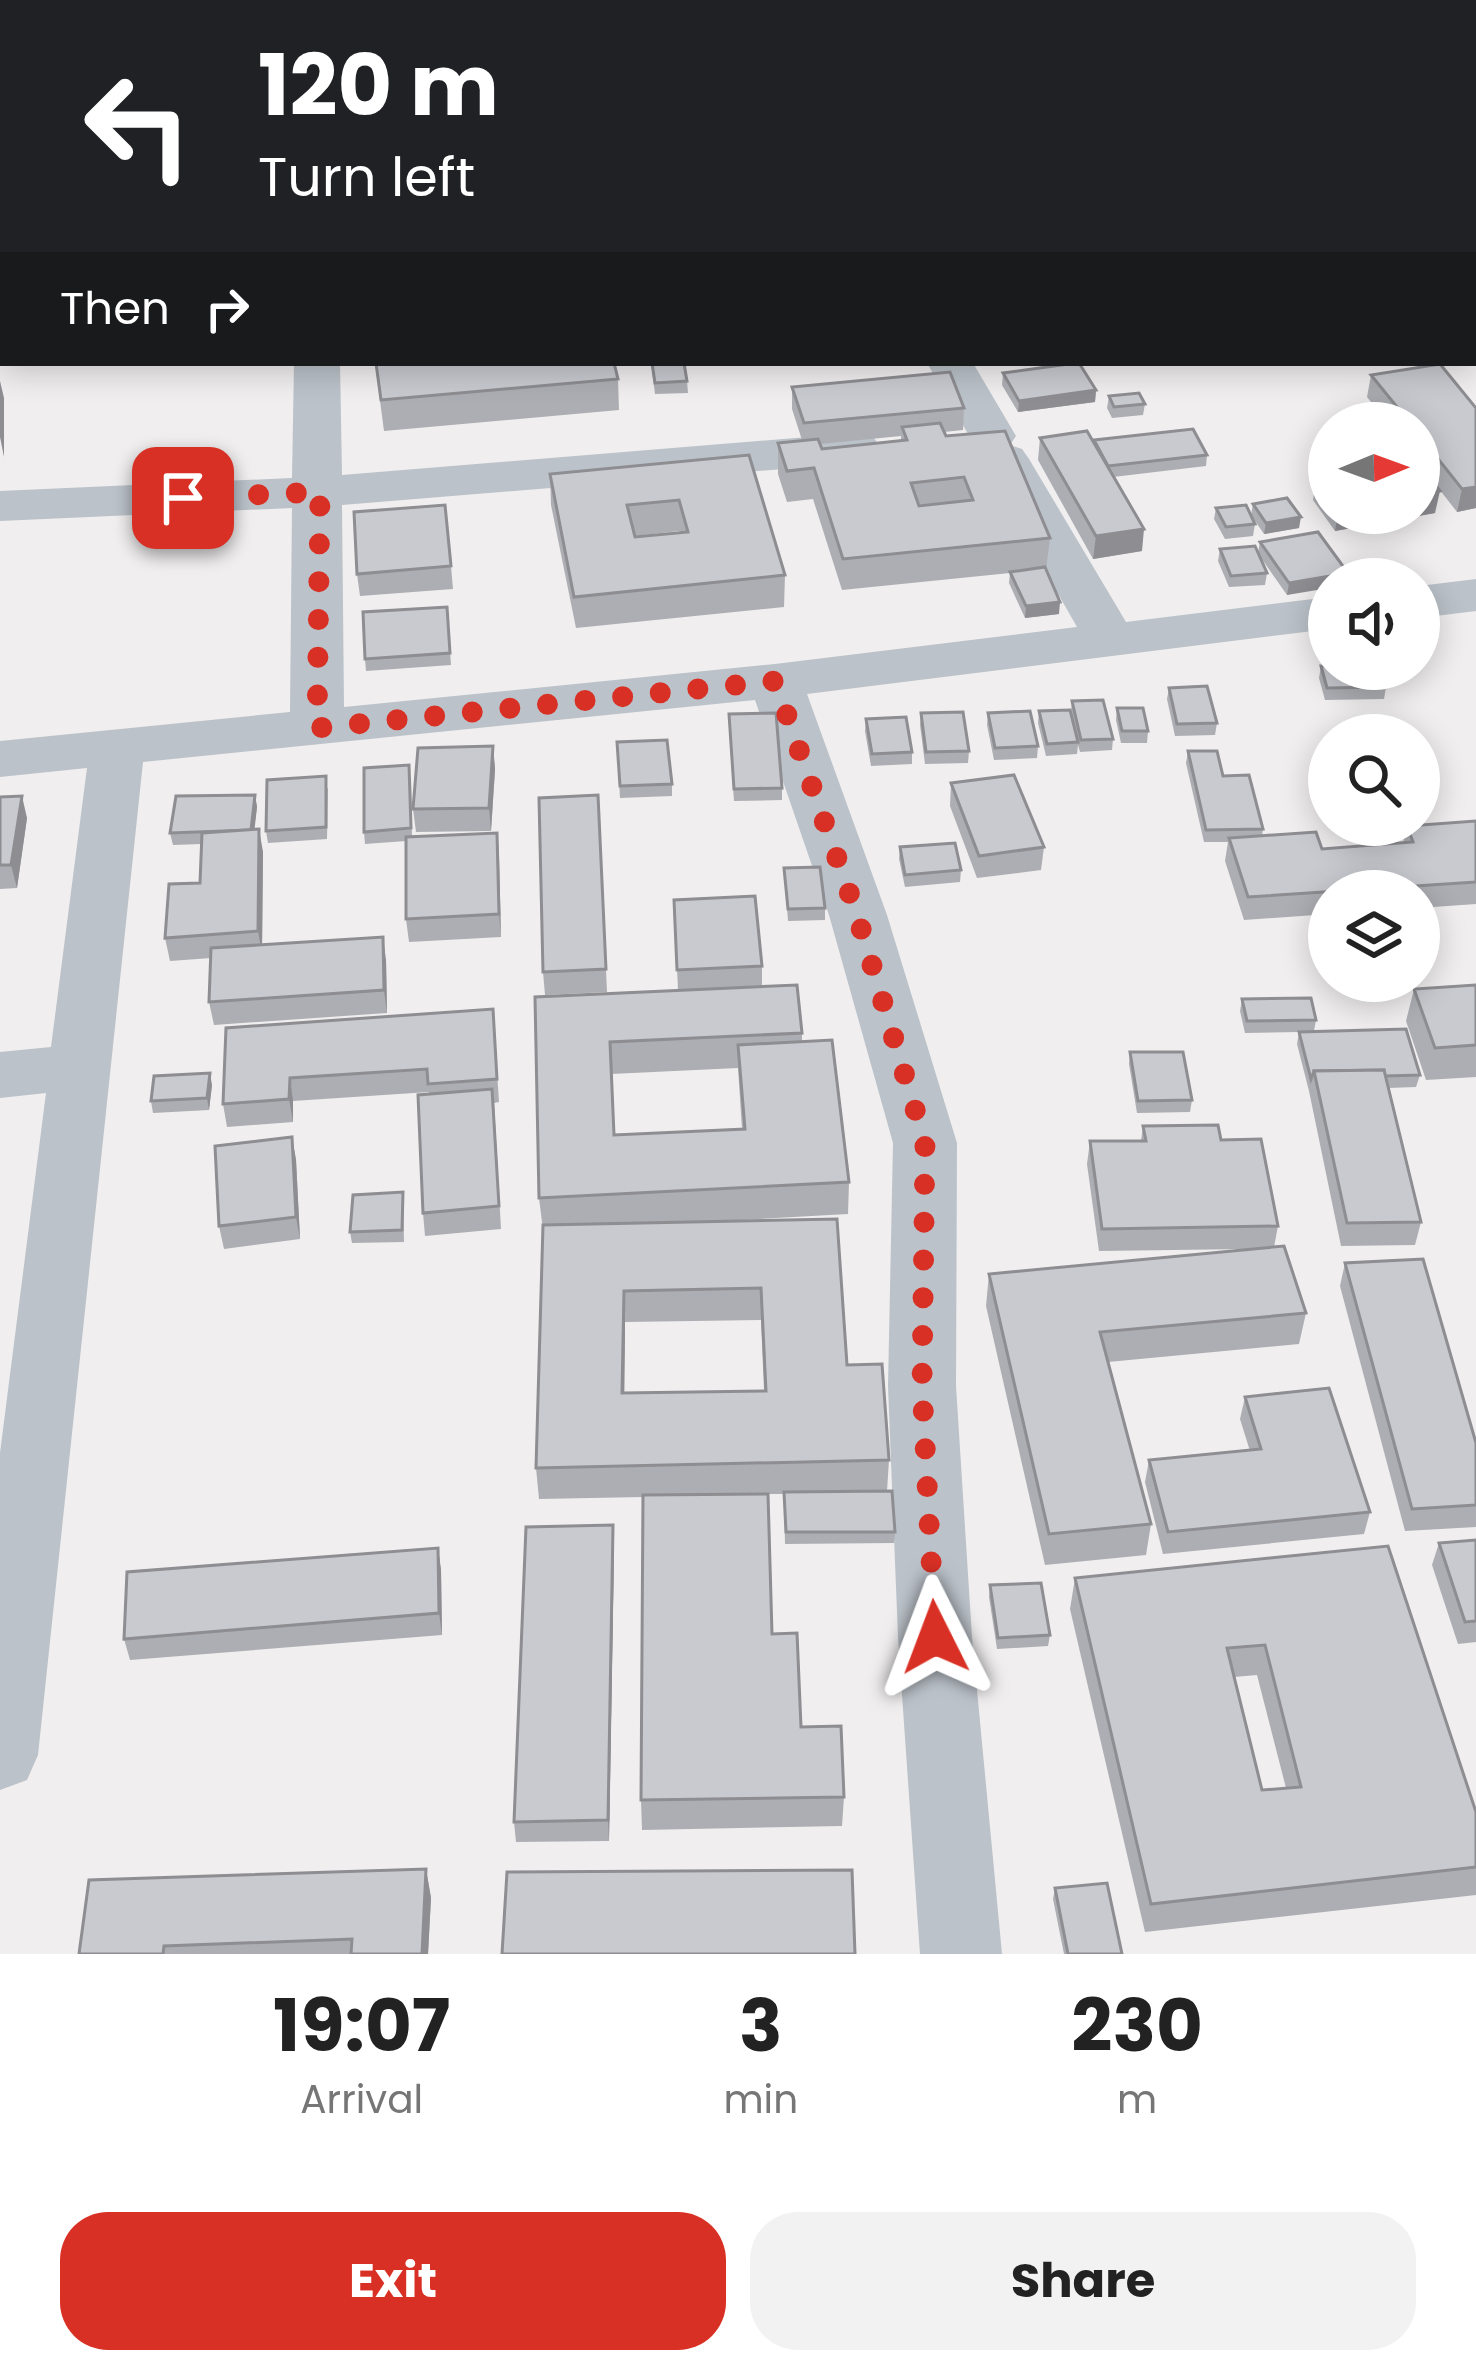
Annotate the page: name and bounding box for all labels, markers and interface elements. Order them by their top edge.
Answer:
text: 120 m [258,27,499,144]
icon: left [60,48,216,204]
text: Turn left [258,139,475,215]
icon: right [194,276,260,342]
text: Then [60,277,170,340]
north arrow [1308,402,1440,534]
map controls [1308,402,1440,1002]
pin [132,447,234,549]
icon: arrive [150,465,216,531]
button: sound [1308,558,1440,690]
button: search [1308,714,1440,846]
button: layers [1308,870,1440,1002]
position arrow [872,1574,998,1700]
text: 19:07 [273,1975,450,2076]
text: 3 [739,1975,783,2076]
text: 230 [1071,1975,1203,2076]
text: Arrival [300,2072,423,2127]
text: min [723,2072,798,2127]
text: m [1117,2072,1157,2127]
button: Exit [60,2212,726,2350]
button: Share [750,2212,1416,2350]

